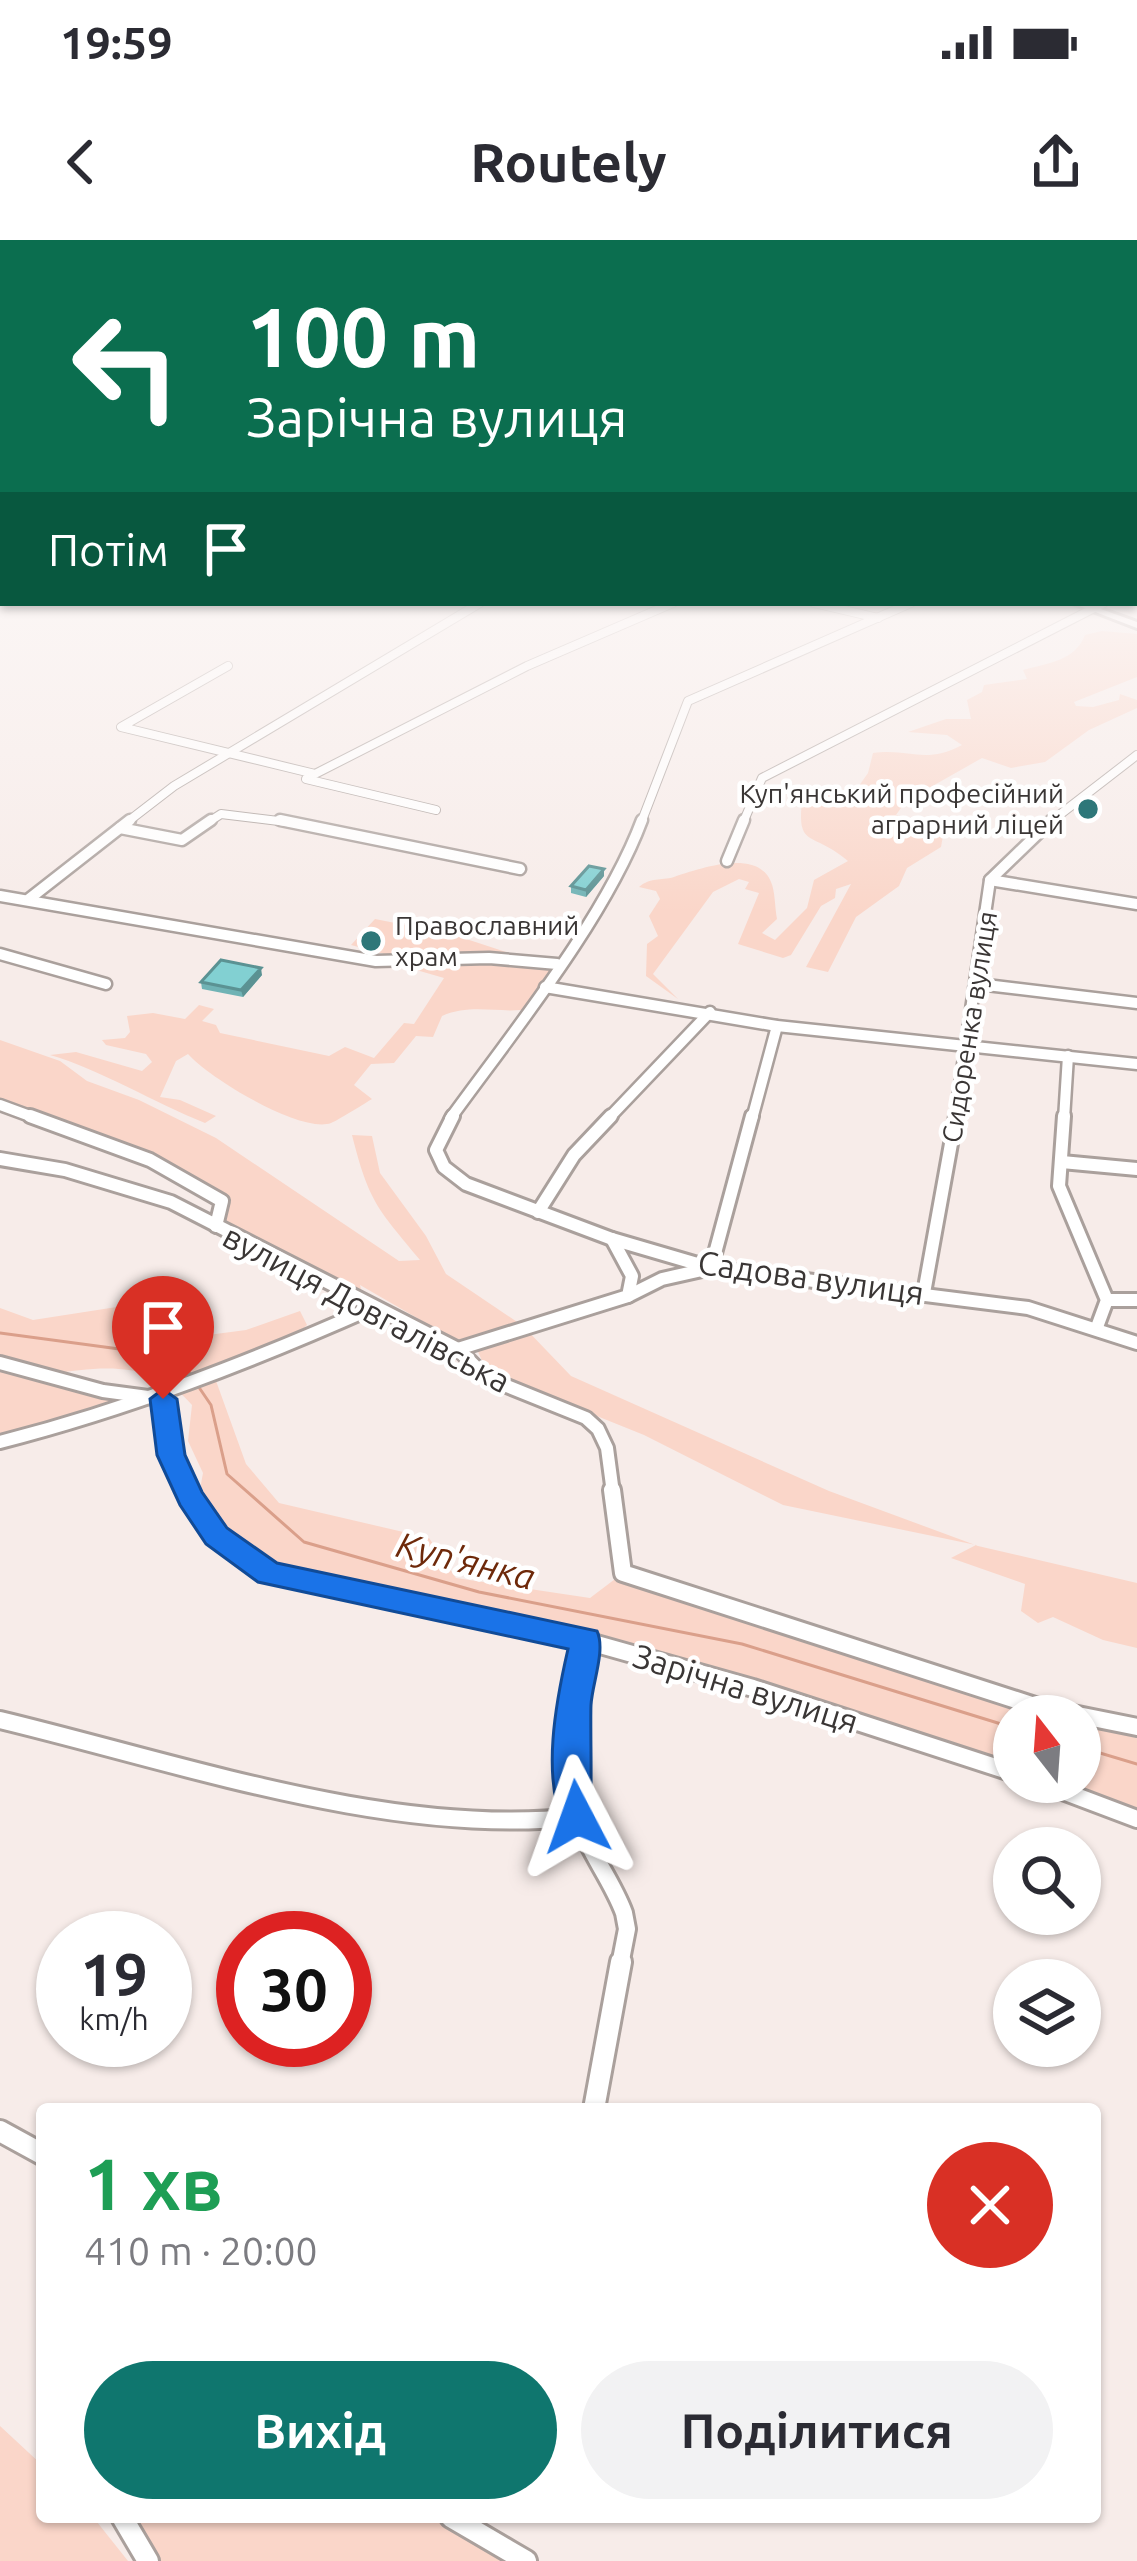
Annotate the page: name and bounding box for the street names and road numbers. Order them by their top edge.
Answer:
street label: Сидоренка вулиця [936,909,1002,1145]
street label: вулиця Довгалівська [217,1217,517,1399]
street label: Садова вулиця [696,1243,926,1311]
street label: Зарічна вулиця [629,1636,863,1740]

